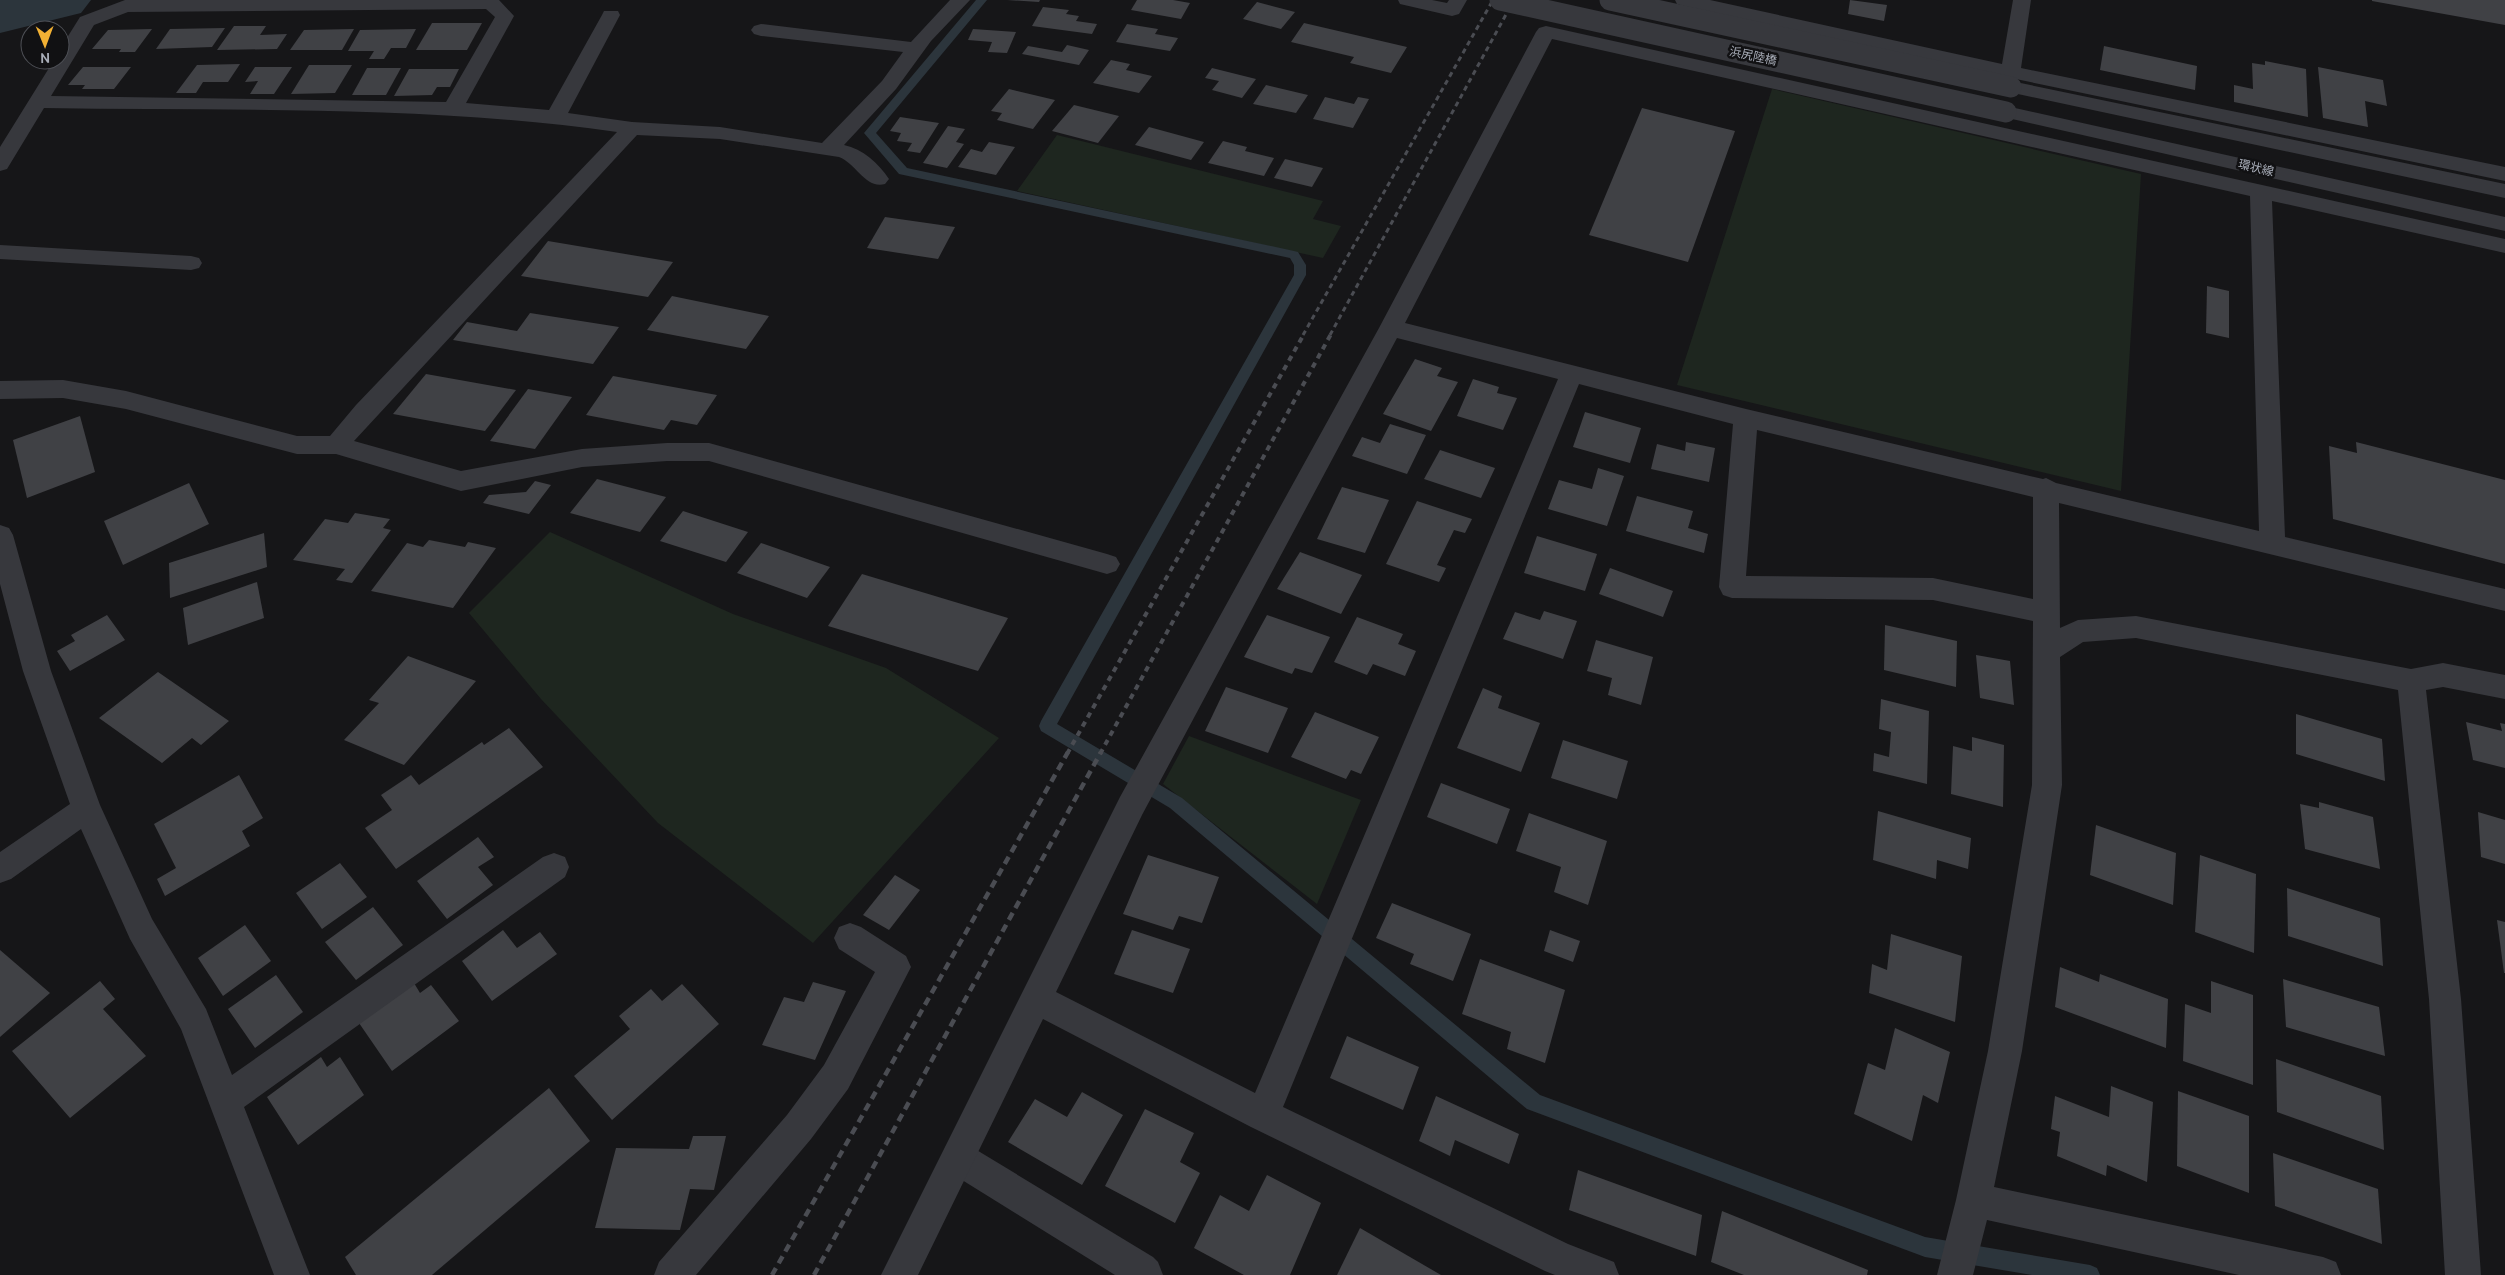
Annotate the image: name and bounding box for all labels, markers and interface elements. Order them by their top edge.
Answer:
north arrow [20,20,70,70]
street label: 浜尻陸橋 [1728,43,1778,68]
text: N [40,49,50,67]
street label: 環状線 [2237,156,2275,179]

